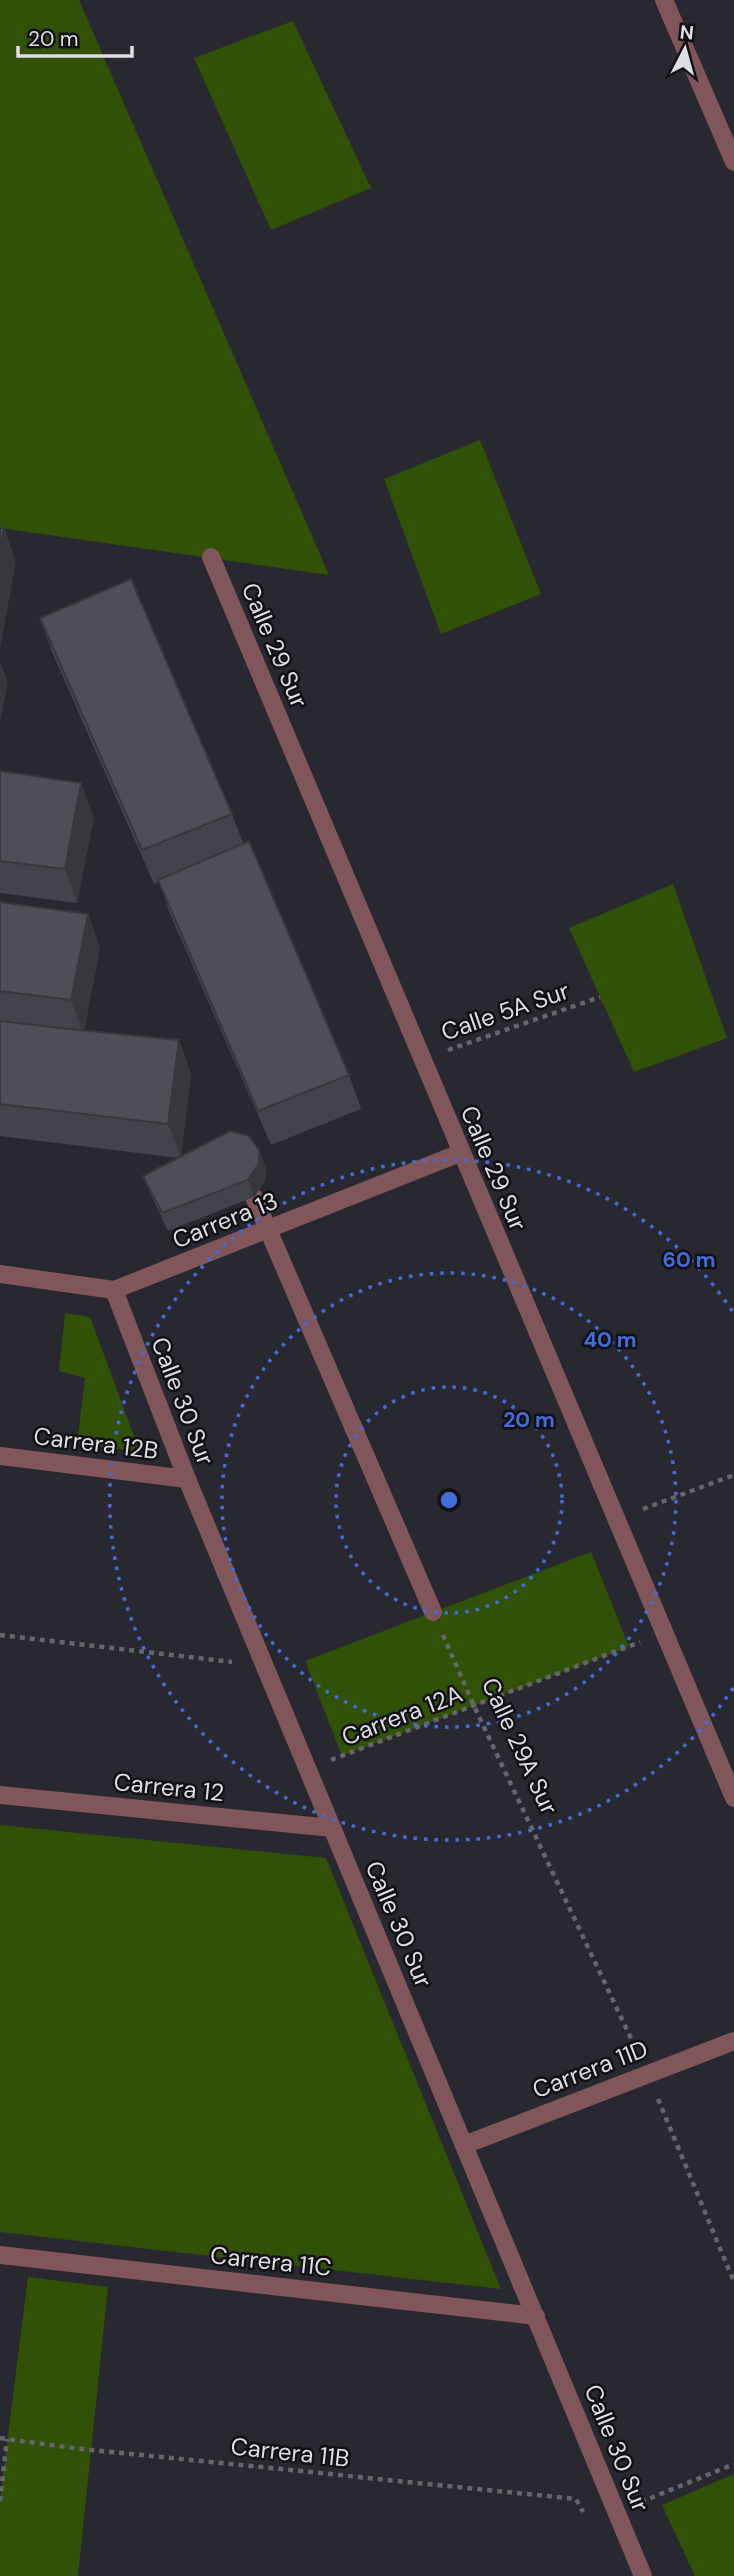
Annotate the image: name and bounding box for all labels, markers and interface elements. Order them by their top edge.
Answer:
scale bar [18,14,131,58]
north arrow [650,14,720,84]
text: N [679,19,695,46]
text: 20 m [28,25,79,53]
street label: Calle 29 Sur [235,578,315,712]
street label: Calle 5A Sur [437,975,573,1047]
street label: Calle 29 Sur [454,1101,534,1235]
street label: Carrera 13 [168,1185,282,1255]
text: 60 m [663,1246,715,1274]
text: 40 m [583,1326,637,1354]
street label: Calle 30 Sur [144,1333,222,1469]
text: 20 m [503,1406,555,1434]
street label: Carrera 12B [32,1420,160,1466]
centre of rings [437,1488,461,1512]
street label: Calle 29A Sur [475,1673,565,1819]
street label: Carrera 12A [337,1678,467,1752]
street label: Carrera 12 [112,1766,226,1808]
street label: Calle 30 Sur [358,1856,440,1992]
street label: Carrera 11D [528,2033,652,2105]
street label: Carrera 11C [209,2239,333,2283]
street label: Calle 30 Sur [577,2380,657,2516]
street label: Carrera 11B [229,2430,351,2474]

